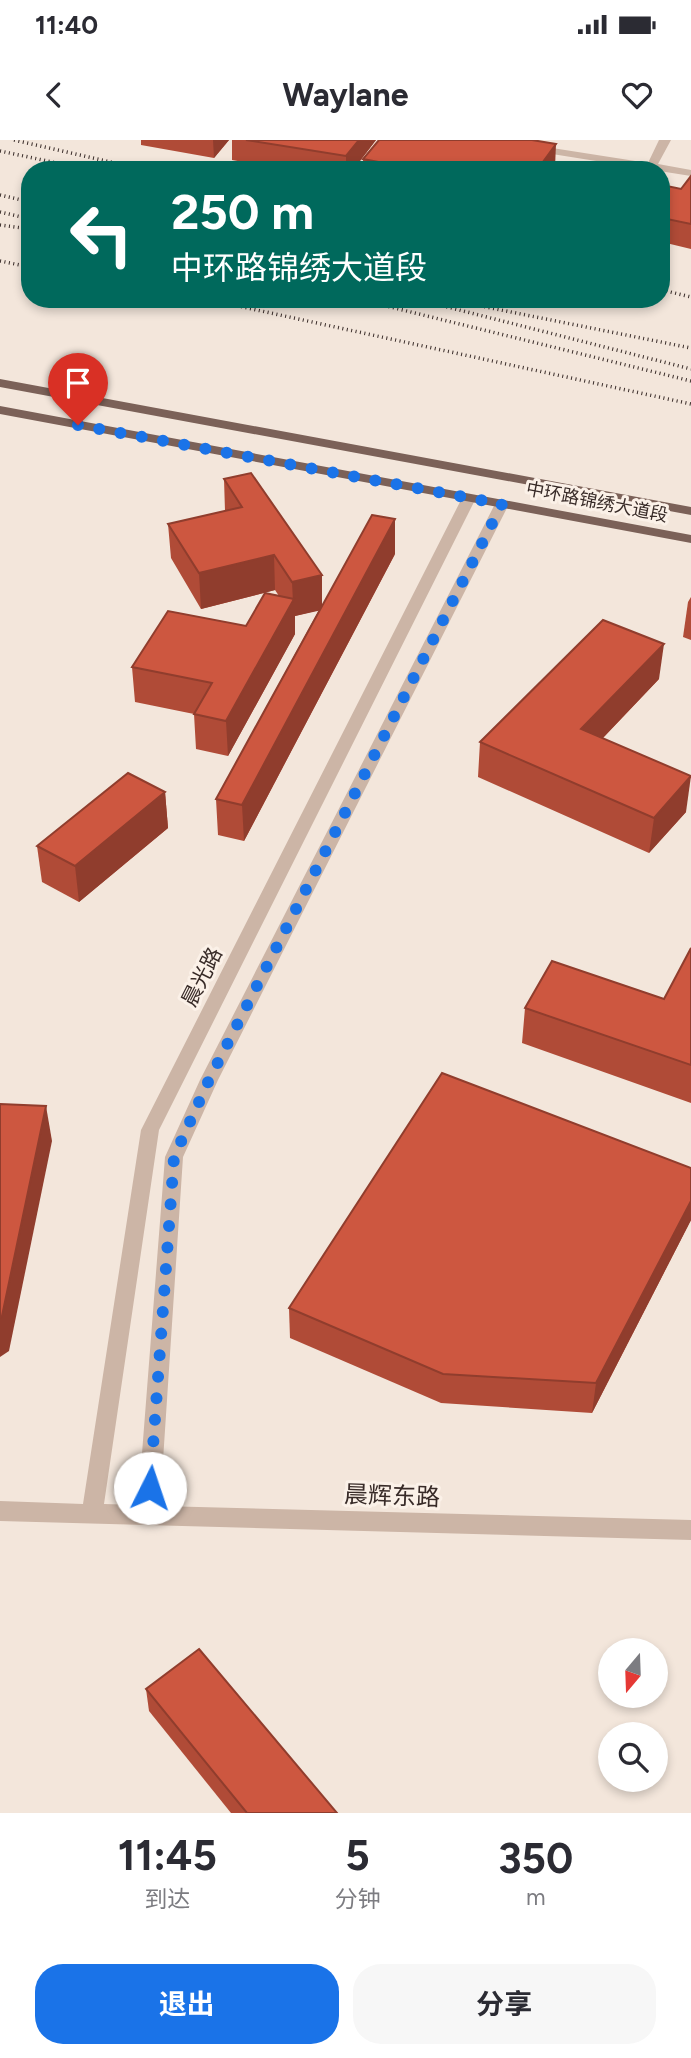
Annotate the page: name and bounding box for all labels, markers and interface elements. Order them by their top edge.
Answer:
text: 11:40 [35,9,98,41]
icon: back [35,76,73,114]
text: Waylane [282,76,409,114]
icon: heart [618,76,656,114]
text: 250 m [171,182,314,241]
icon: left [56,189,147,280]
text: 中环路锦绣大道段 [171,249,427,287]
pin [48,353,108,425]
icon: arrive [59,364,97,402]
street label: 中环路锦绣大道段 [524,477,670,527]
street label: 晨光路 [176,943,227,1011]
position arrow [113,1451,187,1525]
street label: 晨辉东路 [344,1479,440,1512]
north arrow [598,1638,668,1708]
map controls [598,1638,668,1792]
button: search [598,1722,668,1792]
text: 11:45 [118,1830,217,1881]
text: 5 [345,1830,370,1881]
text: 350 [498,1833,573,1884]
text: m [526,1883,546,1911]
text: 到达 [144,1885,190,1913]
text: 分钟 [335,1885,381,1913]
button: 退出 [35,1964,339,2044]
button: 分享 [353,1964,656,2044]

